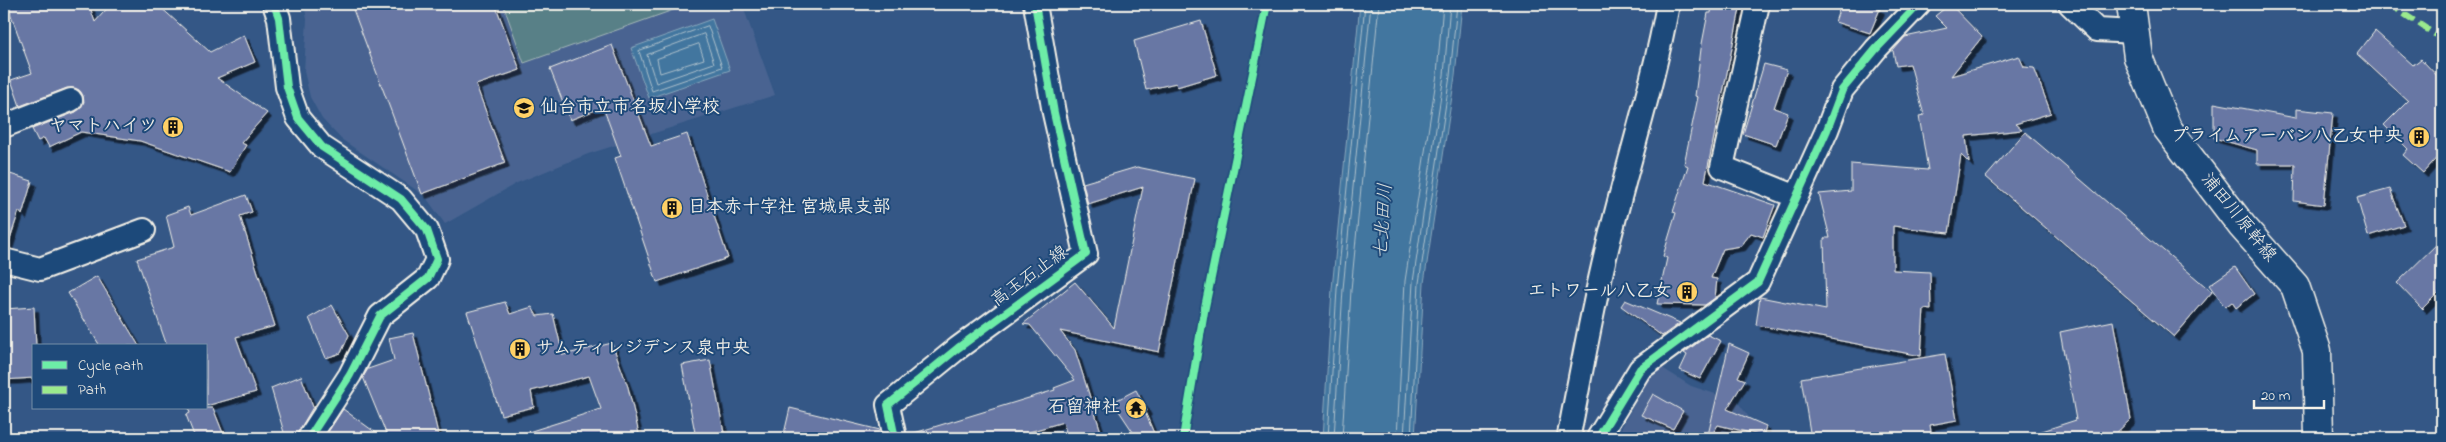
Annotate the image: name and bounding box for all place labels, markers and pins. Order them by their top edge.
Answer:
place label: 仙台市立市名坂小学校 [540,95,720,121]
school or university icon: 仙台市立市名坂小学校 [512,96,536,120]
place label: ヤマトハイツ [49,114,157,140]
building icon: ヤマトハイツ [161,115,185,139]
place label: プライムアーバン八乙女中央 [2171,124,2403,150]
building icon: プライムアーバン八乙女中央 [2407,125,2431,149]
place label: 日本赤十字社 宮城県支部 [688,195,891,221]
building icon: 日本赤十字社 宮城県支部 [660,196,684,220]
place label: エトワール八乙女 [1528,279,1671,305]
building icon: エトワール八乙女 [1675,280,1699,304]
place label: サムティレジデンス泉中央 [536,336,750,362]
building icon: サムティレジデンス泉中央 [508,337,532,361]
place label: 石留神社 [1048,395,1120,421]
temple icon: 石留神社 [1124,396,1148,420]

